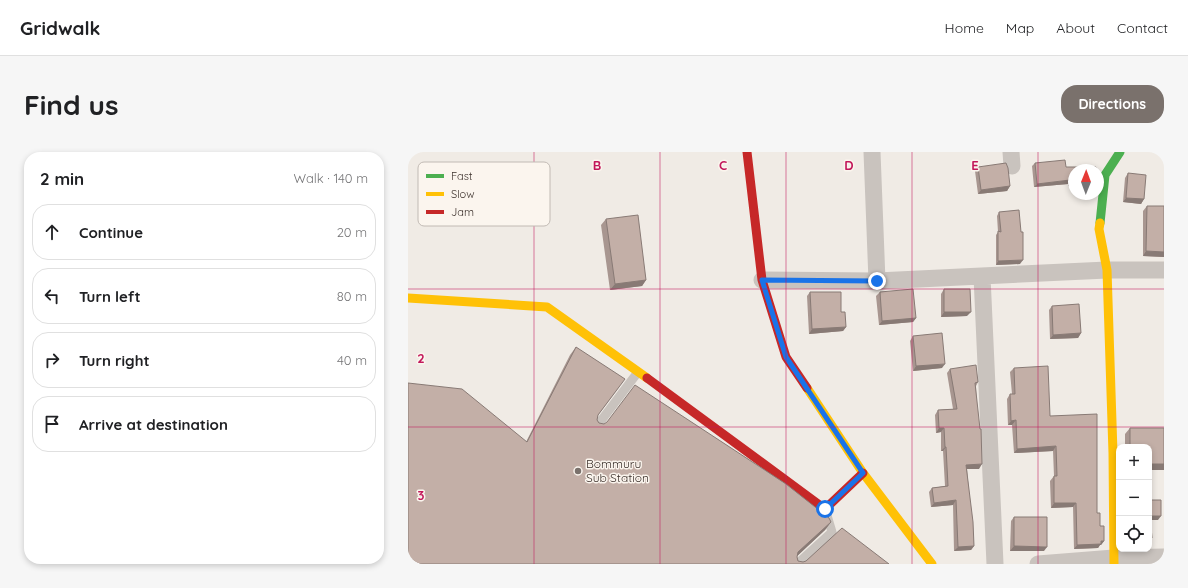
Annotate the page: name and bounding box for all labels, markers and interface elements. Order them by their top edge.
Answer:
text: Gridwalk [20,16,100,40]
text: Home [945,19,984,37]
text: Map [1006,19,1034,37]
text: About [1056,19,1095,37]
text: Contact [1117,19,1168,37]
button: Directions [1061,85,1164,123]
text: Find us [24,87,118,122]
text: B [593,157,601,173]
text: C [719,157,727,173]
text: D [844,157,854,173]
text: E [971,157,979,173]
legend [418,162,550,226]
north arrow [1068,164,1104,200]
text: 2 min [40,168,84,189]
text: Fast [451,169,473,183]
text: Walk · 140 m [293,170,368,186]
text: Slow [451,187,475,201]
text: Jam [451,205,474,219]
icon: ahead [41,221,63,243]
text: Continue [79,223,143,242]
text: 20 m [337,224,367,240]
route end [868,272,886,290]
icon: left [41,285,63,307]
text: Turn left [79,287,141,306]
text: 80 m [337,288,367,304]
icon: right [41,349,63,371]
text: 2 [417,350,425,366]
text: Turn right [79,351,150,370]
text: 40 m [337,352,367,368]
icon: arrive [41,413,63,435]
text: Arrive at destination [79,415,228,434]
map controls [1116,444,1152,552]
button: + [1116,444,1152,480]
place label: Bommuru Sub Station [586,456,649,485]
marker: Bommuru Sub Station [573,466,583,476]
button: − [1116,480,1152,516]
text: 3 [418,487,425,503]
route start [816,500,834,518]
button: locate [1116,516,1152,552]

